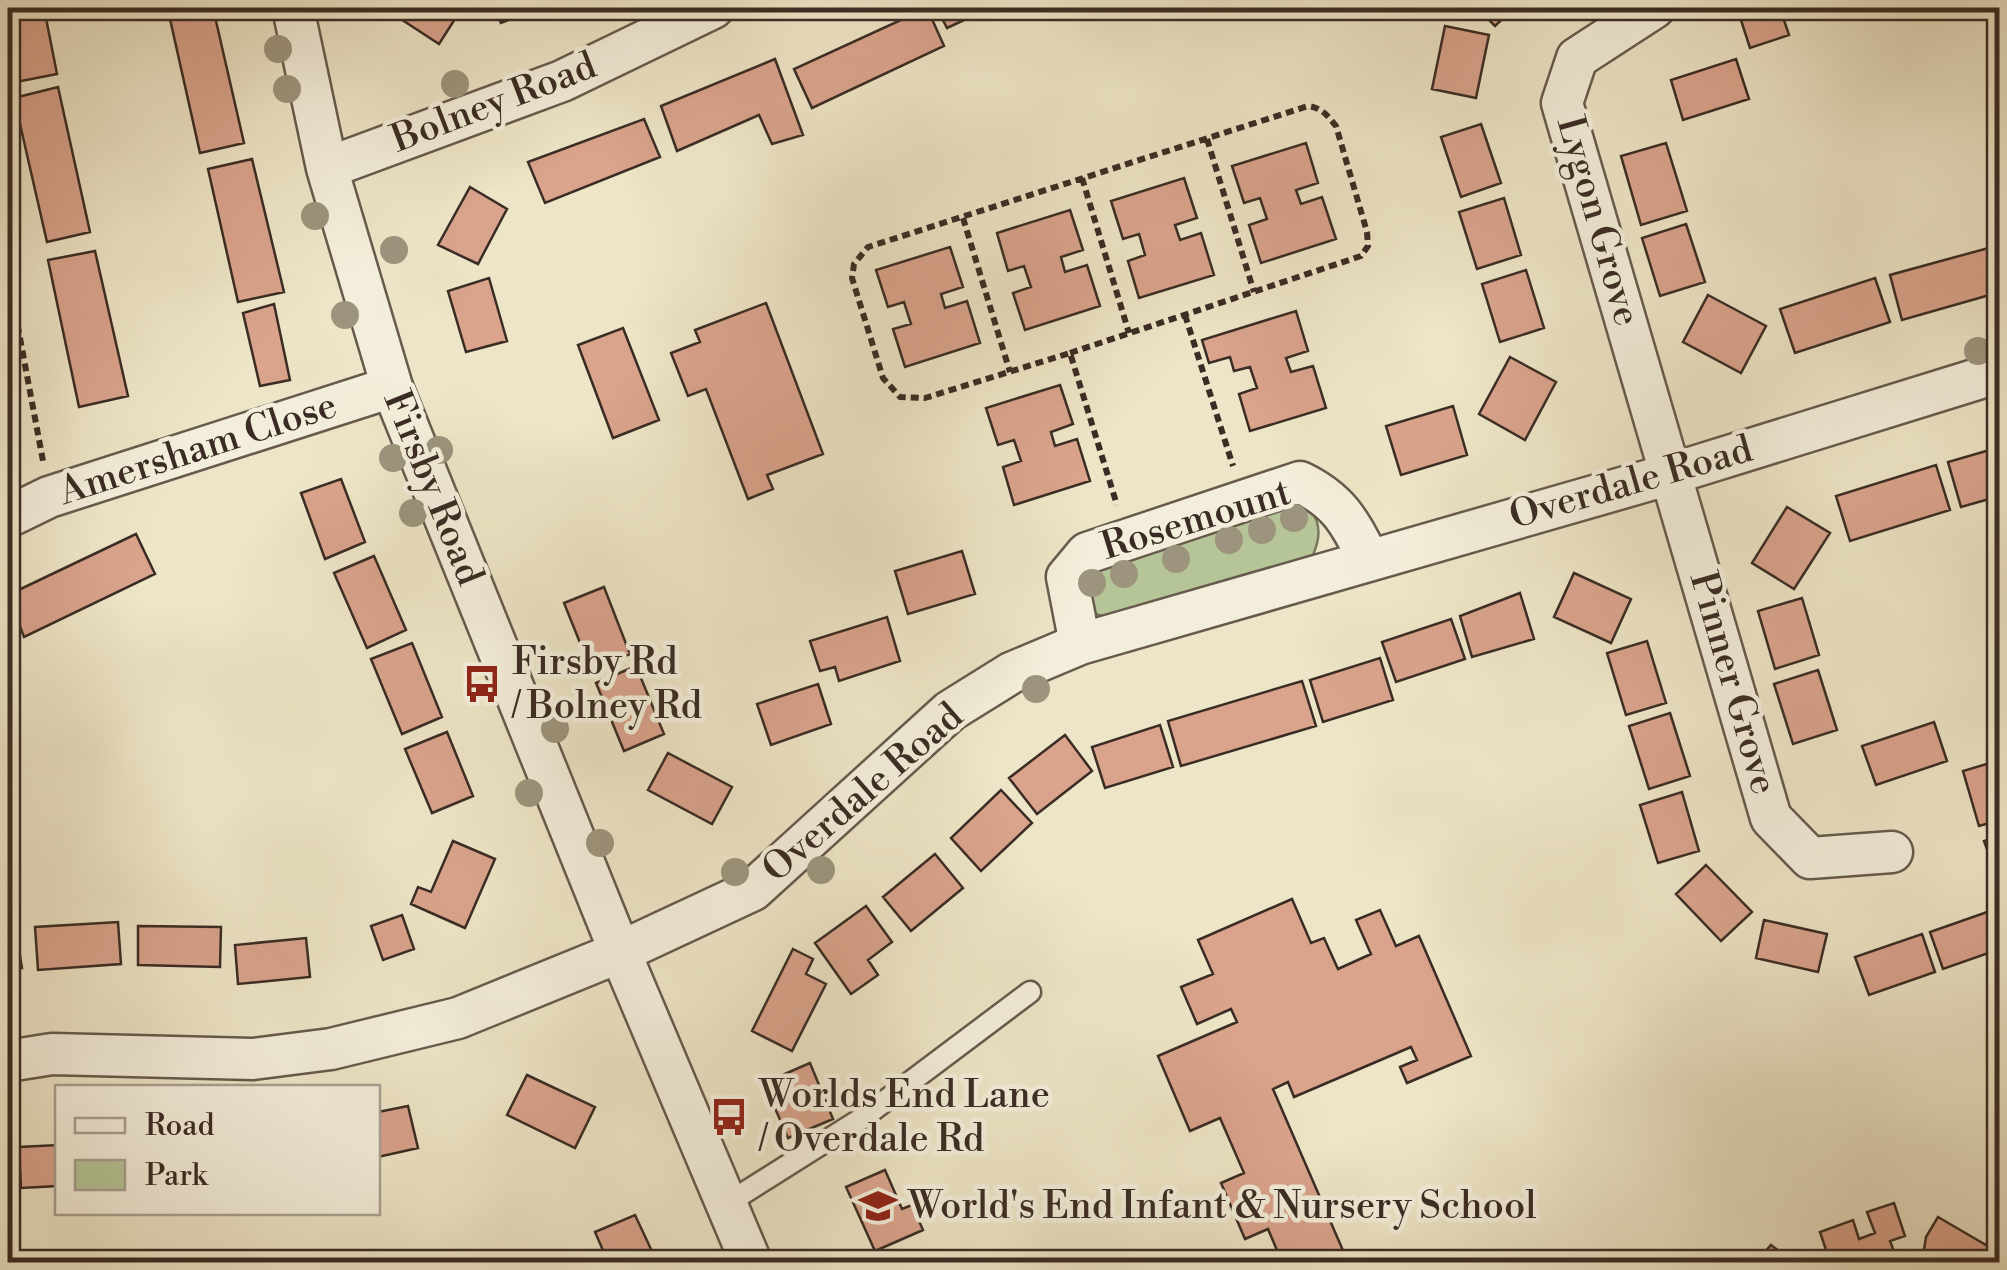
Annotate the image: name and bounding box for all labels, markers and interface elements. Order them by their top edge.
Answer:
street label: Bolney Road [384,42,603,164]
street label: Lygon Grove [1546,111,1650,331]
street label: Amersham Close [52,382,343,516]
street label: Firsby Road [373,384,493,593]
street label: Overdale Road [1504,426,1758,540]
street label: Rosemount [1096,469,1296,571]
street label: Pinner Grove [1679,566,1787,800]
place label: Firsby Rd / Bolney Rd [511,639,703,730]
bus stop icon: Firsby Rd / Bolney Rd [461,663,503,705]
street label: Overdale Road [753,693,973,893]
place label: Worlds End Lane / Overdale Rd [758,1072,1050,1163]
legend [55,1085,380,1215]
bus stop icon: Worlds End Lane / Overdale Rd [708,1096,750,1138]
text: Road [145,1107,215,1145]
text: Park [145,1157,209,1195]
place label: World's End Infant & Nursery School [907,1183,1536,1230]
school or university icon: World's End Infant & Nursery School [857,1185,899,1227]

